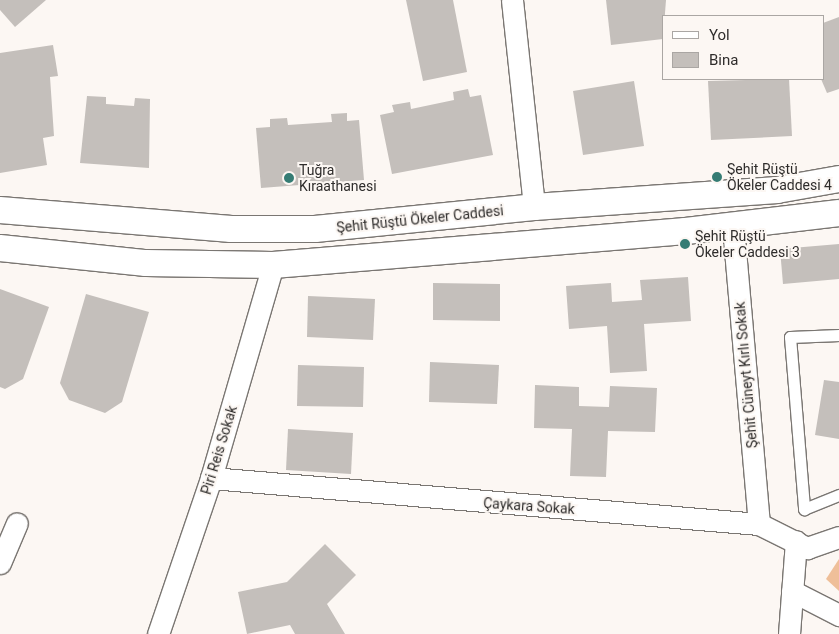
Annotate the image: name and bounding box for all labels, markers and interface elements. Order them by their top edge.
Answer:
legend [662,15,824,80]
text: Yol [709,26,730,44]
text: Bina [709,51,738,69]
place label: Şehit Rüştü Ökeler Caddesi 4 [727,161,832,193]
place label: Tuğra Kıraathanesi [299,162,377,194]
marker: Şehit Rüştü Ökeler Caddesi 4 [711,171,723,183]
marker: Tuğra Kıraathanesi [283,172,295,184]
street label: Şehit Rüştü Ökeler Caddesi [336,202,504,236]
place label: Şehit Rüştü Ökeler Caddesi 3 [695,228,800,260]
marker: Şehit Rüştü Ökeler Caddesi 3 [679,238,691,250]
street label: Şehit Cüneyt Kırlı Sokak [731,301,761,449]
street label: Piri Reis Sokak [198,403,240,497]
street label: Çaykara Sokak [483,494,575,518]

